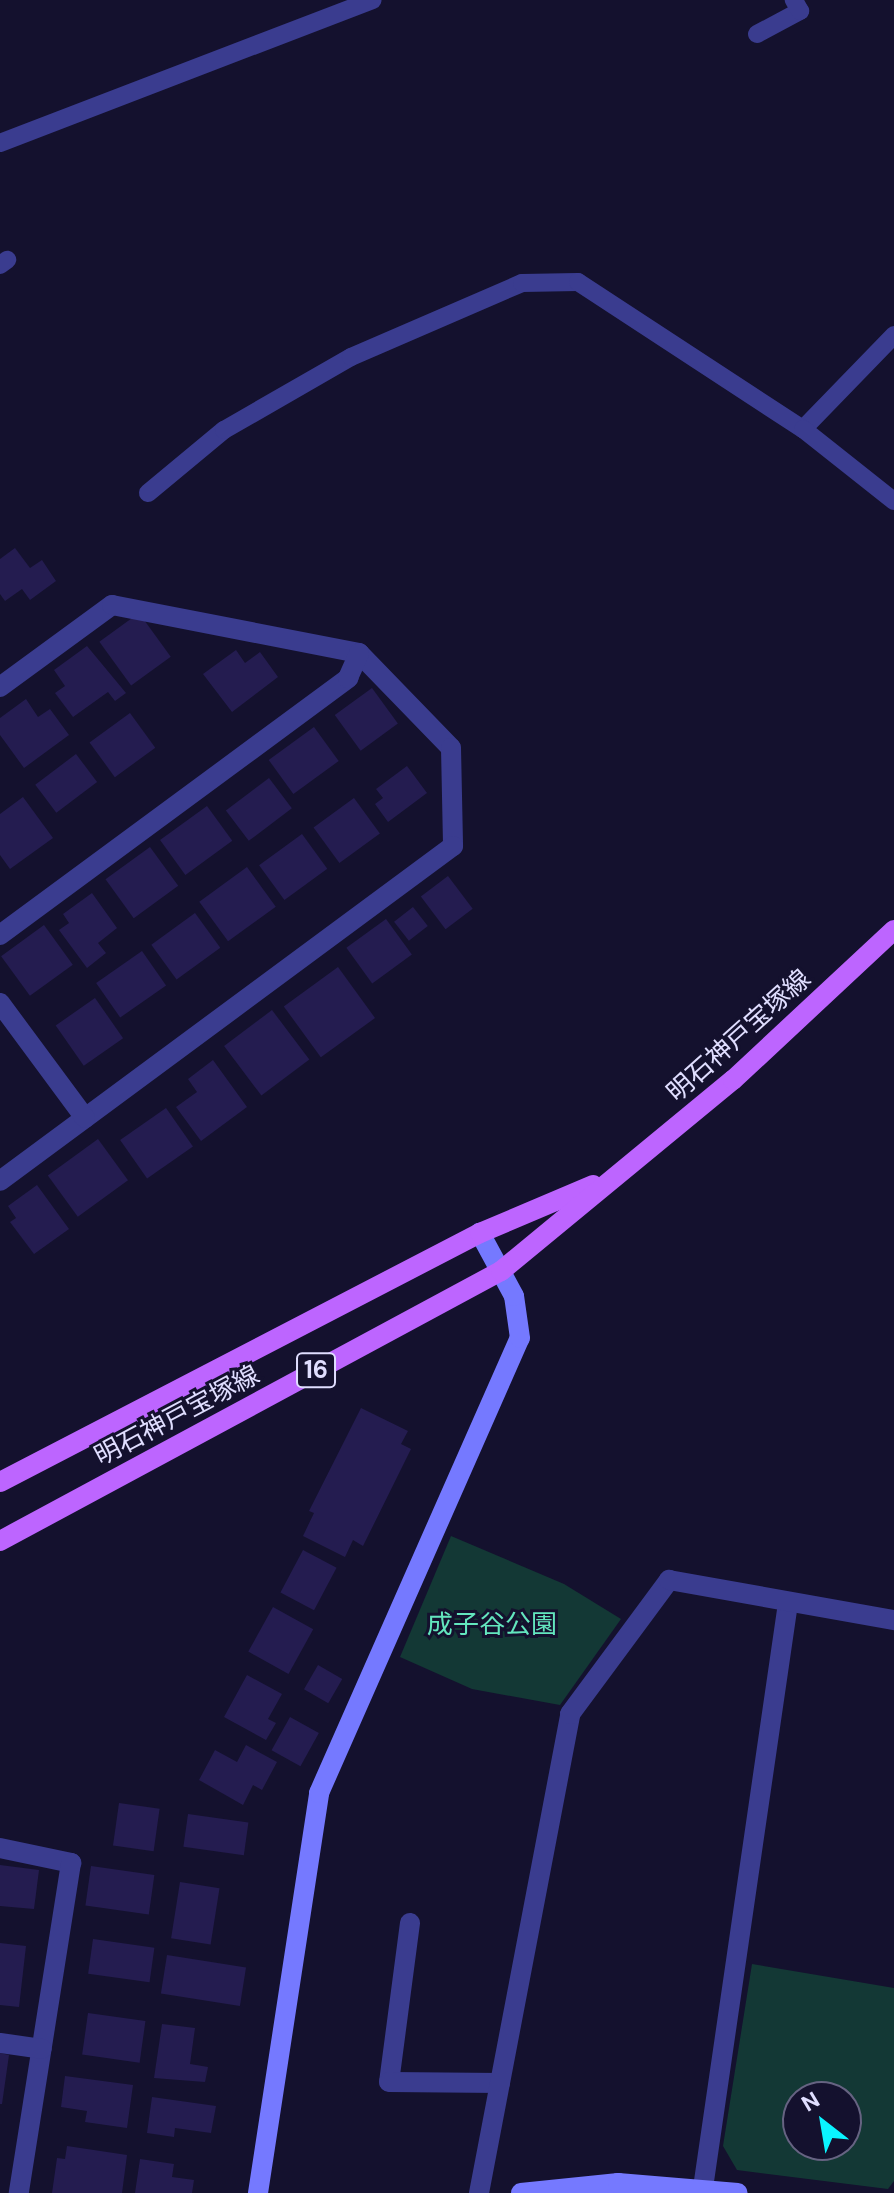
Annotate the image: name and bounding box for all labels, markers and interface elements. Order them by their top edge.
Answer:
street label: 明石神戸宝塚線 [661,964,817,1108]
road number: 16 [296,1350,336,1390]
street label: 明石神戸宝塚線 [89,1360,265,1472]
park label: 成子谷公園 [427,1609,557,1641]
north arrow [782,2081,862,2161]
text: N [796,2085,825,2118]

